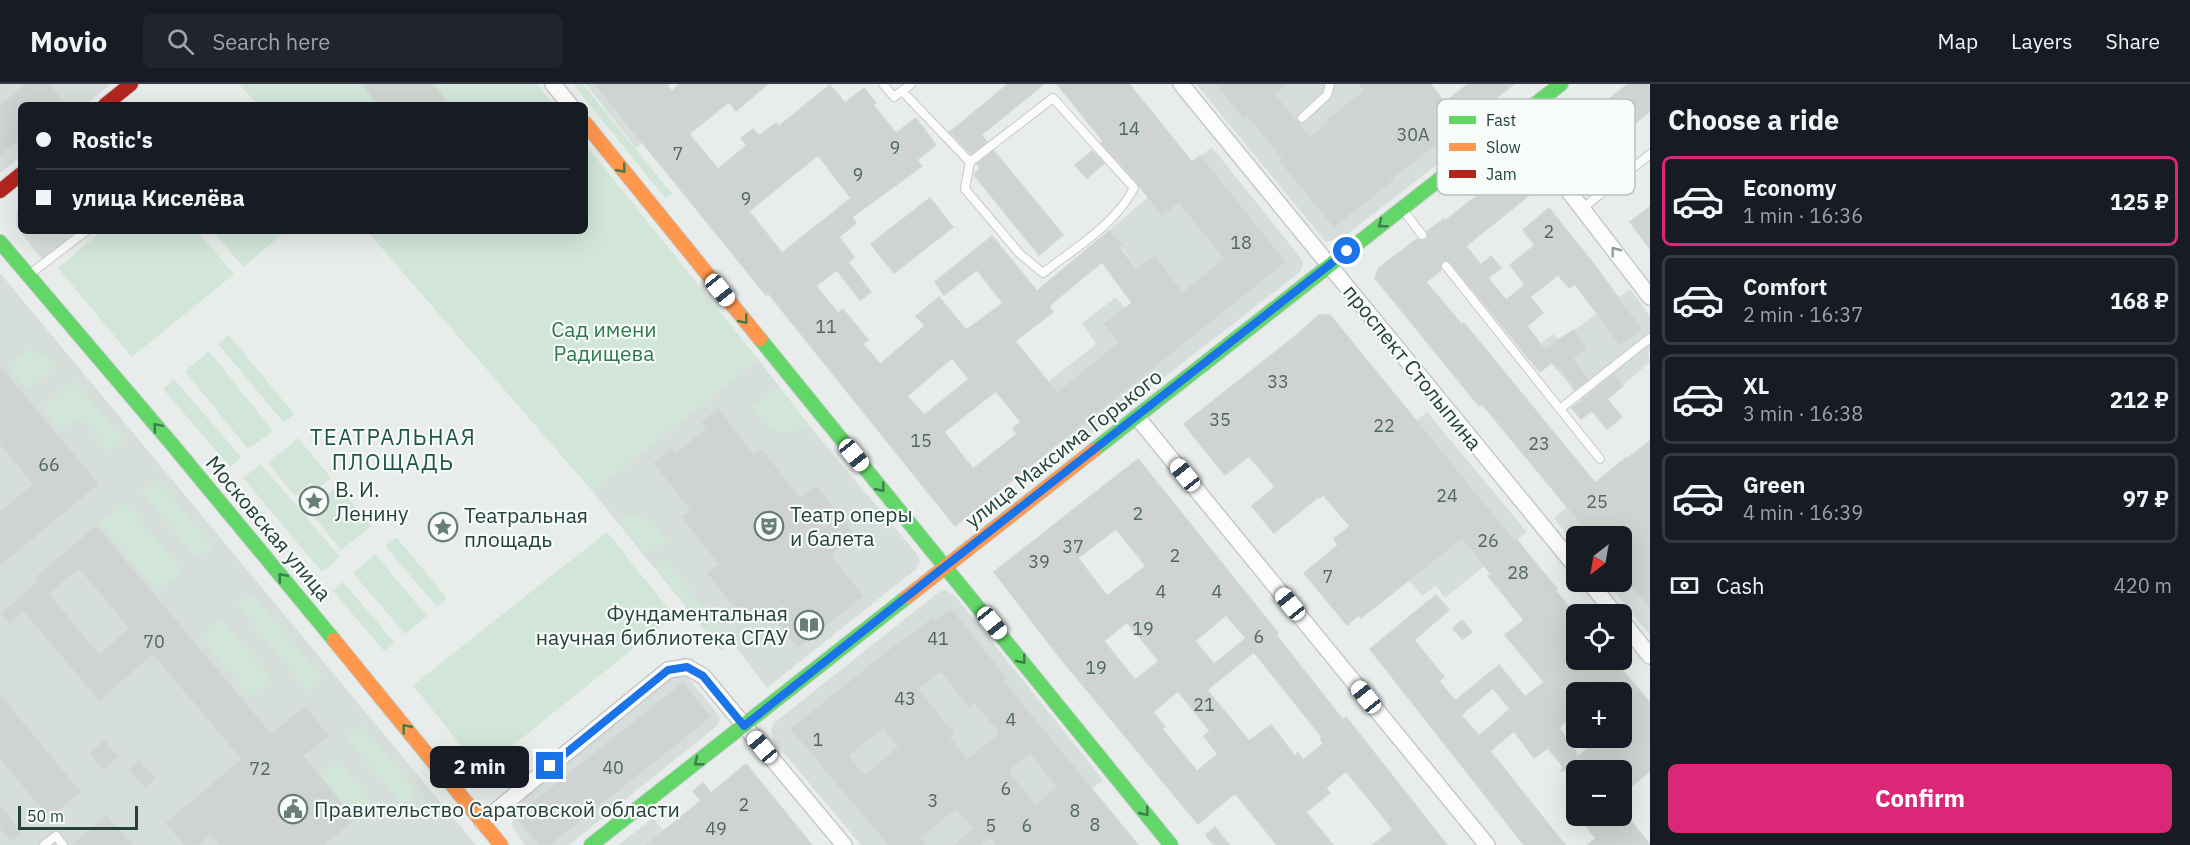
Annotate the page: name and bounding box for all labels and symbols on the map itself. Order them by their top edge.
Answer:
legend [1437,99,1635,195]
text: Fast [1486,110,1516,130]
house number: 14 [1118,117,1140,140]
house number: 30А [1396,123,1430,146]
house number: 9 [890,136,900,159]
text: Slow [1486,137,1521,157]
house number: 7 [673,142,683,165]
one-way arrow [614,162,625,173]
house number: 9 [853,163,863,186]
text: Jam [1486,164,1517,184]
house number: 9 [741,187,751,210]
one-way arrow [1378,216,1389,227]
house number: 2 [1544,220,1554,243]
house number: 18 [1230,231,1252,254]
route start [1333,237,1360,264]
one-way arrow [1611,246,1622,257]
car [702,270,738,310]
street label: проспект Столыпина [1337,278,1489,456]
one-way arrow [737,314,748,325]
park label: Сад имени Радищева [551,315,657,367]
house number: 11 [815,315,837,338]
street label: улица Максима Горького [959,362,1167,534]
house number: 33 [1267,370,1289,393]
house number: 35 [1209,408,1231,431]
house number: 22 [1373,414,1395,437]
district label: ТЕАТРАЛЬНАЯ ПЛОЩАДЬ [310,422,476,476]
one-way arrow [153,423,164,434]
house number: 15 [910,429,932,452]
house number: 23 [1528,432,1550,455]
car [836,435,872,475]
street label: Московская улица [200,449,338,607]
house number: 66 [38,453,60,476]
car [1167,455,1203,495]
place label: В. И. Ленину [335,475,409,527]
one-way arrow [874,481,885,492]
house number: 24 [1436,484,1458,507]
place icon: В. И. Ленину [298,485,330,517]
house number: 25 [1586,490,1608,513]
place label: Театр оперы и балета [790,500,913,552]
place label: Театральная площадь [464,501,588,553]
house number: 2 [1133,502,1143,525]
theatre icon: Театр оперы и балета [753,510,785,542]
place icon: Театральная площадь [427,511,459,543]
north arrow [1566,526,1632,592]
house number: 26 [1477,529,1499,552]
house number: 37 [1062,535,1084,558]
house number: 2 [1170,544,1180,567]
house number: 39 [1028,550,1050,573]
house number: 28 [1507,561,1529,584]
house number: 7 [1323,565,1333,588]
one-way arrow [278,573,289,584]
house number: 4 [1156,580,1167,603]
house number: 4 [1212,580,1223,603]
car [1272,584,1308,624]
place label: Фундаментальная научная библиотека СГАУ [536,599,788,651]
car [974,603,1010,643]
library icon: Фундаментальная научная библиотека СГАУ [793,609,825,641]
house number: 19 [1132,617,1154,640]
house number: 6 [1254,625,1264,648]
house number: 41 [927,627,949,650]
house number: 70 [143,630,165,653]
one-way arrow [1015,653,1026,664]
house number: 19 [1085,656,1107,679]
car [1348,677,1384,717]
house number: 43 [894,687,916,710]
house number: 21 [1193,693,1215,716]
house number: 4 [1006,708,1017,731]
one-way arrow [402,724,413,735]
car [744,727,780,767]
house number: 1 [813,728,823,751]
callout: 2 min [430,745,529,787]
route end [536,752,563,779]
one-way arrow [694,754,705,765]
house number: 40 [602,756,624,779]
house number: 72 [249,757,271,780]
house number: 6 [1001,777,1011,800]
house number: 3 [928,789,938,812]
public building icon: Правительство Саратовской области [277,793,309,825]
house number: 2 [739,793,749,816]
place label: Правительство Саратовской области [314,795,680,823]
house number: 8 [1070,799,1080,822]
scale bar [18,803,138,830]
one-way arrow [1137,805,1148,816]
house number: 8 [1090,813,1100,836]
house number: 5 [986,814,996,837]
house number: 6 [1022,814,1032,837]
house number: 49 [705,817,727,840]

